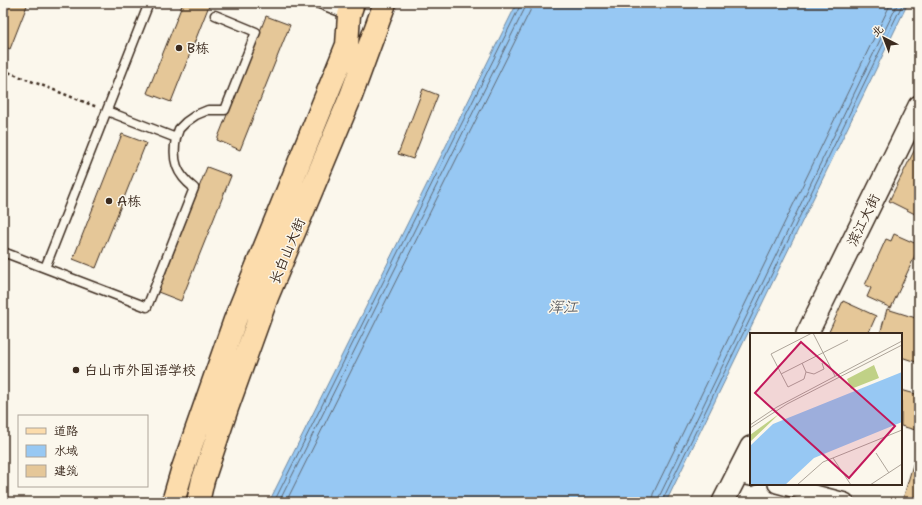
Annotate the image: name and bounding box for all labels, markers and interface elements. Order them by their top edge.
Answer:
north arrow [864,18,904,58]
text: 北 [869,22,887,40]
place label: B栋 [187,39,209,57]
marker: B栋 [174,43,184,53]
street label: 滨江大街 [843,191,883,249]
place label: A栋 [117,192,141,210]
marker: A栋 [104,196,114,206]
street label: 长白山大街 [265,215,309,287]
water label: 浑江 [548,297,579,317]
inset map [750,333,902,485]
place label: 白山市外国语学校 [84,361,196,379]
marker: 白山市外国语学校 [71,365,81,375]
legend [18,415,148,487]
text: 道路 [54,423,78,439]
text: 水域 [54,443,78,459]
text: 建筑 [54,463,78,479]

